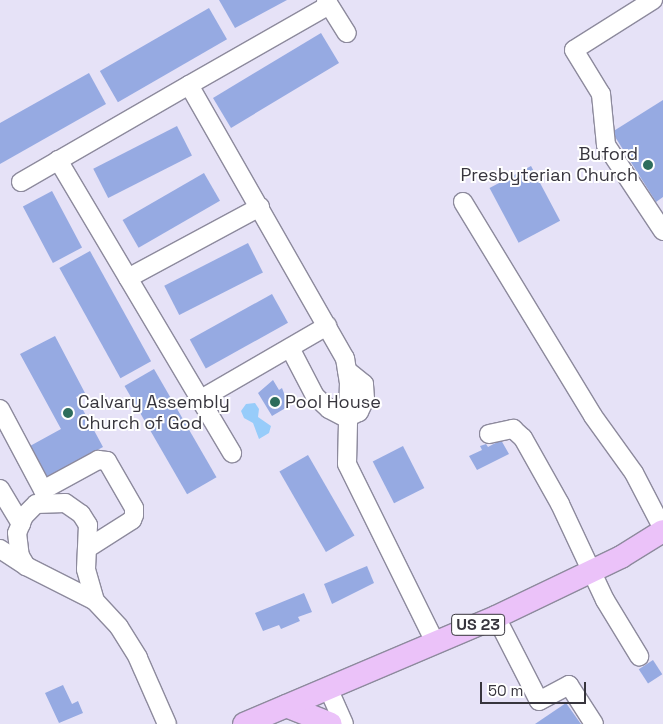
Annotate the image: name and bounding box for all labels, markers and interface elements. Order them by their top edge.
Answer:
place label: Buford Presbyterian Church [460,144,638,186]
marker: Buford Presbyterian Church [642,159,654,171]
place label: Pool House [285,391,381,413]
place label: Calvary Assembly Church of God [78,392,230,434]
marker: Pool House [269,396,281,408]
marker: Calvary Assembly Church of God [62,407,74,419]
road number: US 23 [450,612,506,638]
scale bar [483,672,589,704]
text: 50 m [488,681,523,700]

